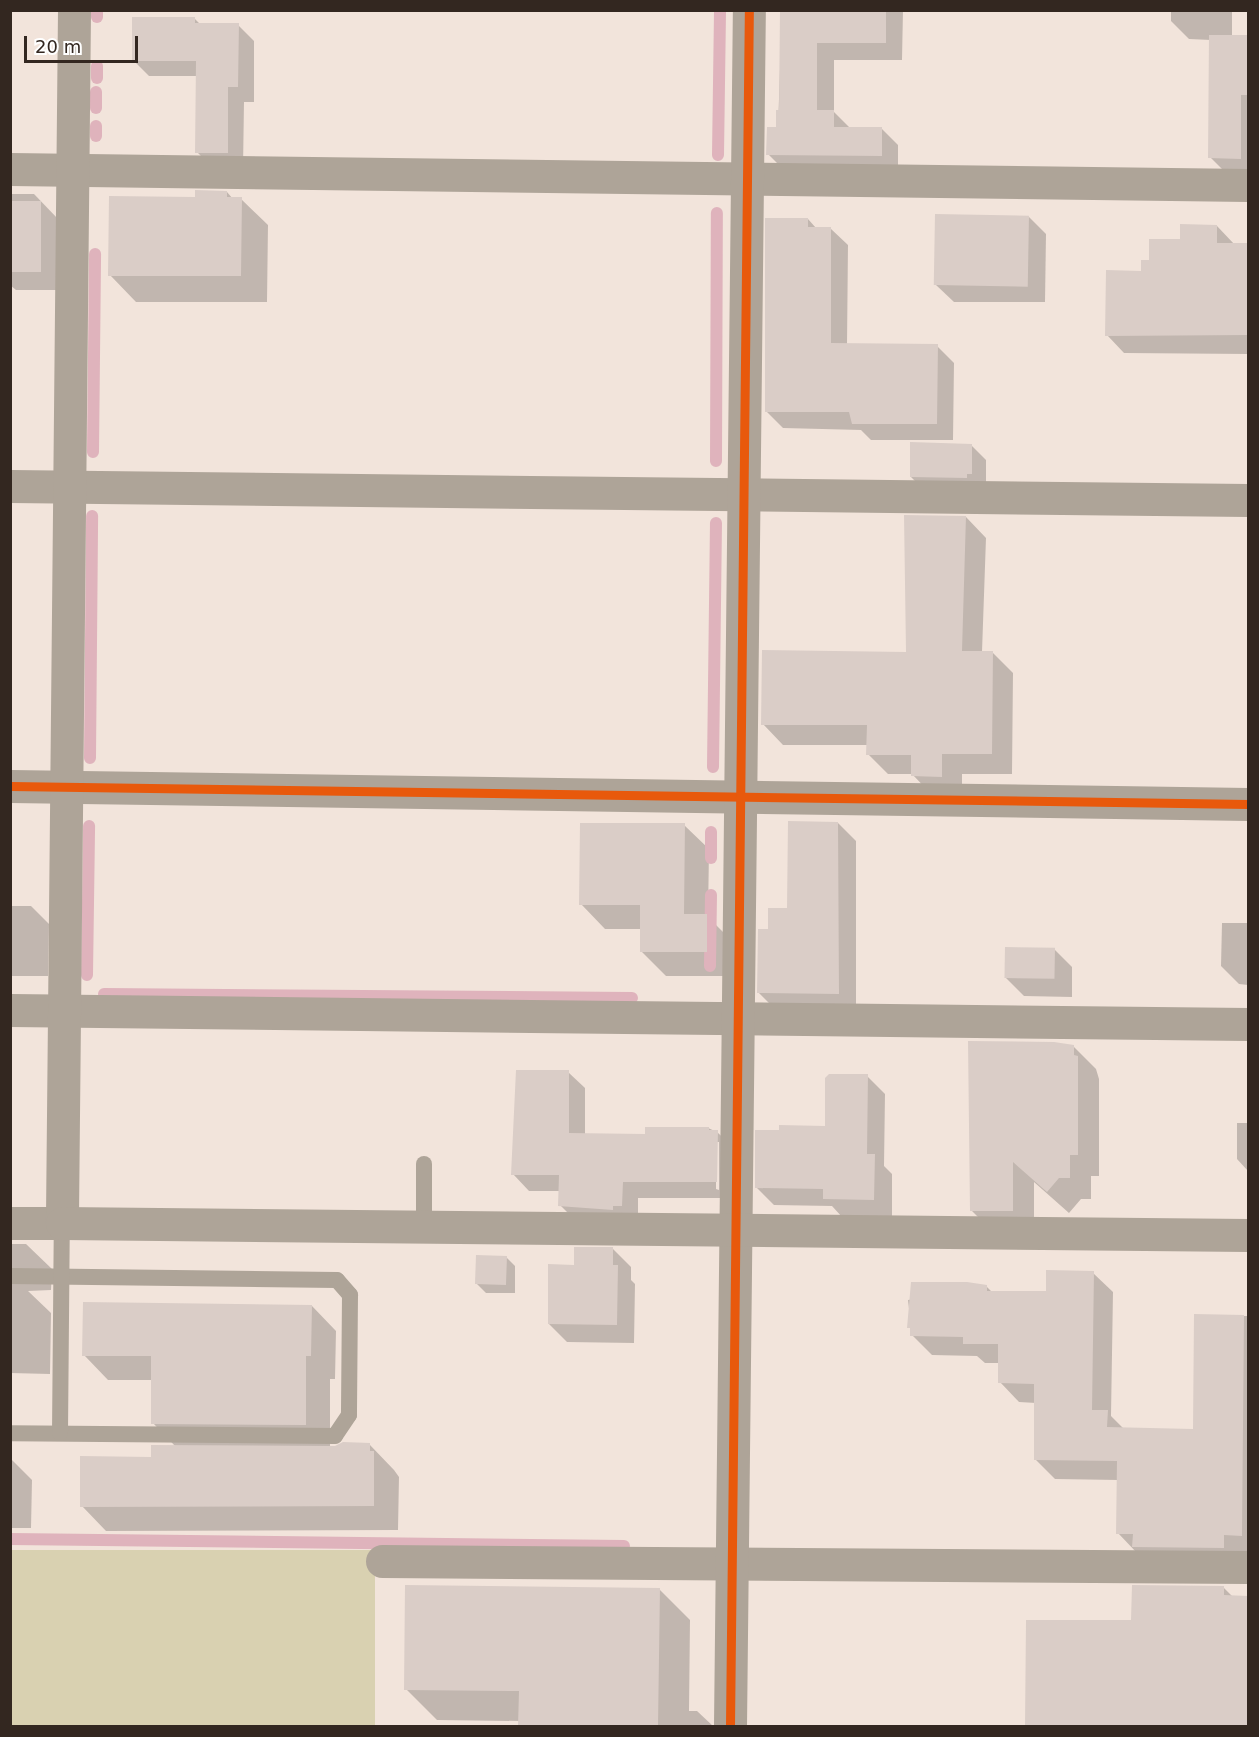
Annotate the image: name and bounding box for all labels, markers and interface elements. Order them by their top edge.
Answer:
scale bar [27,24,141,62]
text: 20 m [35,36,81,57]

